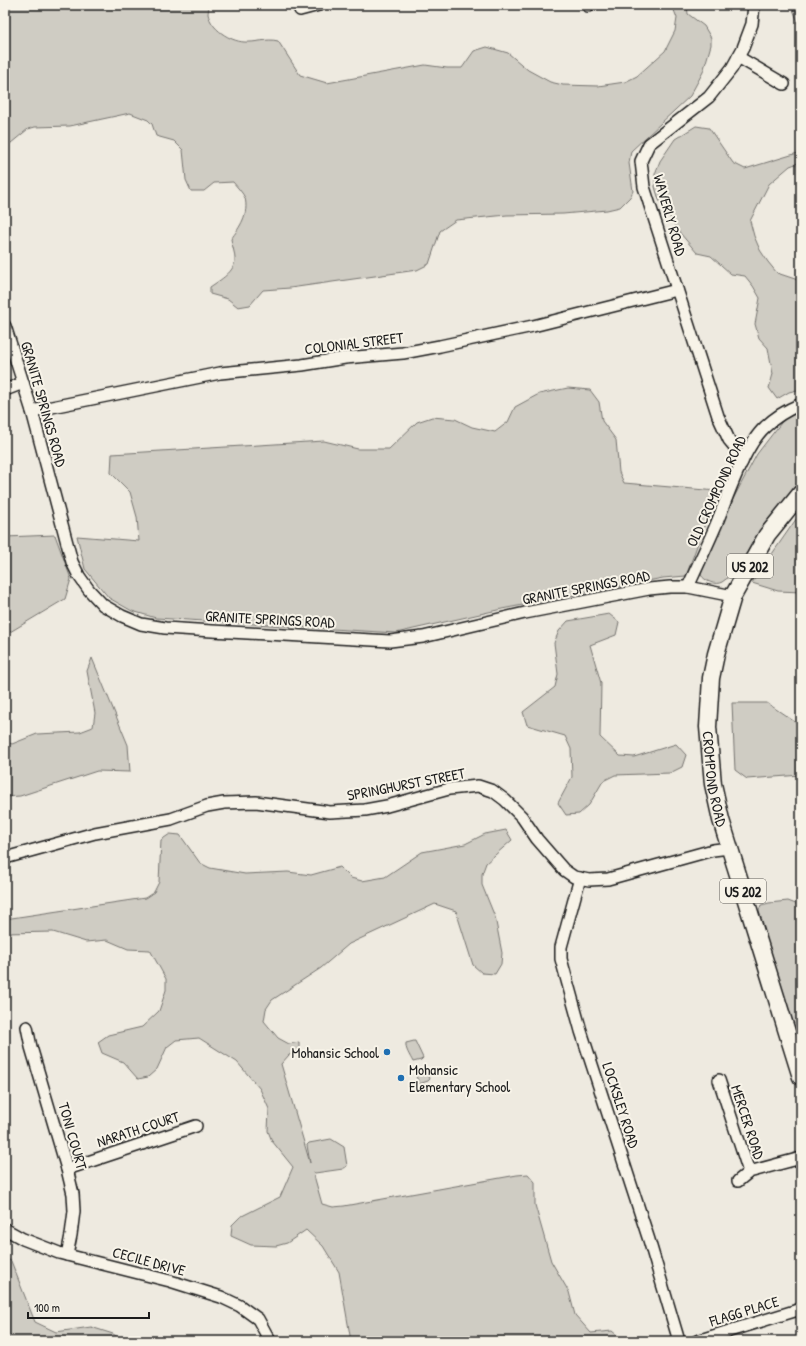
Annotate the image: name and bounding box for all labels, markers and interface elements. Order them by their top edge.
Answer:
street label: WAVERLY ROAD [648,172,692,259]
street label: COLONIAL STREET [303,326,406,359]
street label: GRANITE SPRINGS ROAD [16,339,72,470]
street label: OLD CROMPOND ROAD [681,431,751,550]
road number: US 202 [727,554,773,578]
street label: GRANITE SPRINGS ROAD [520,564,652,610]
street label: GRANITE SPRINGS ROAD [205,605,336,633]
street label: CROMPOND ROAD [698,730,733,830]
street label: SPRINGHURST STREET [345,762,468,806]
road number: US 202 [720,879,766,903]
place label: Mohansic School [292,1042,379,1063]
marker: Mohansic School [382,1047,392,1057]
place label: Mohansic Elementary School [409,1059,510,1097]
street label: LOCKSLEY ROAD [597,1060,645,1151]
marker: Mohansic Elementary School [396,1073,406,1083]
street label: MERCER ROAD [726,1082,770,1163]
street label: TONI COURT [53,1100,93,1173]
street label: NARATH COURT [94,1105,183,1152]
street label: CECILE DRIVE [110,1241,188,1281]
street label: FLAGG PLACE [706,1290,782,1332]
scale bar [28,1294,149,1320]
text: 100 m [34,1299,60,1316]

